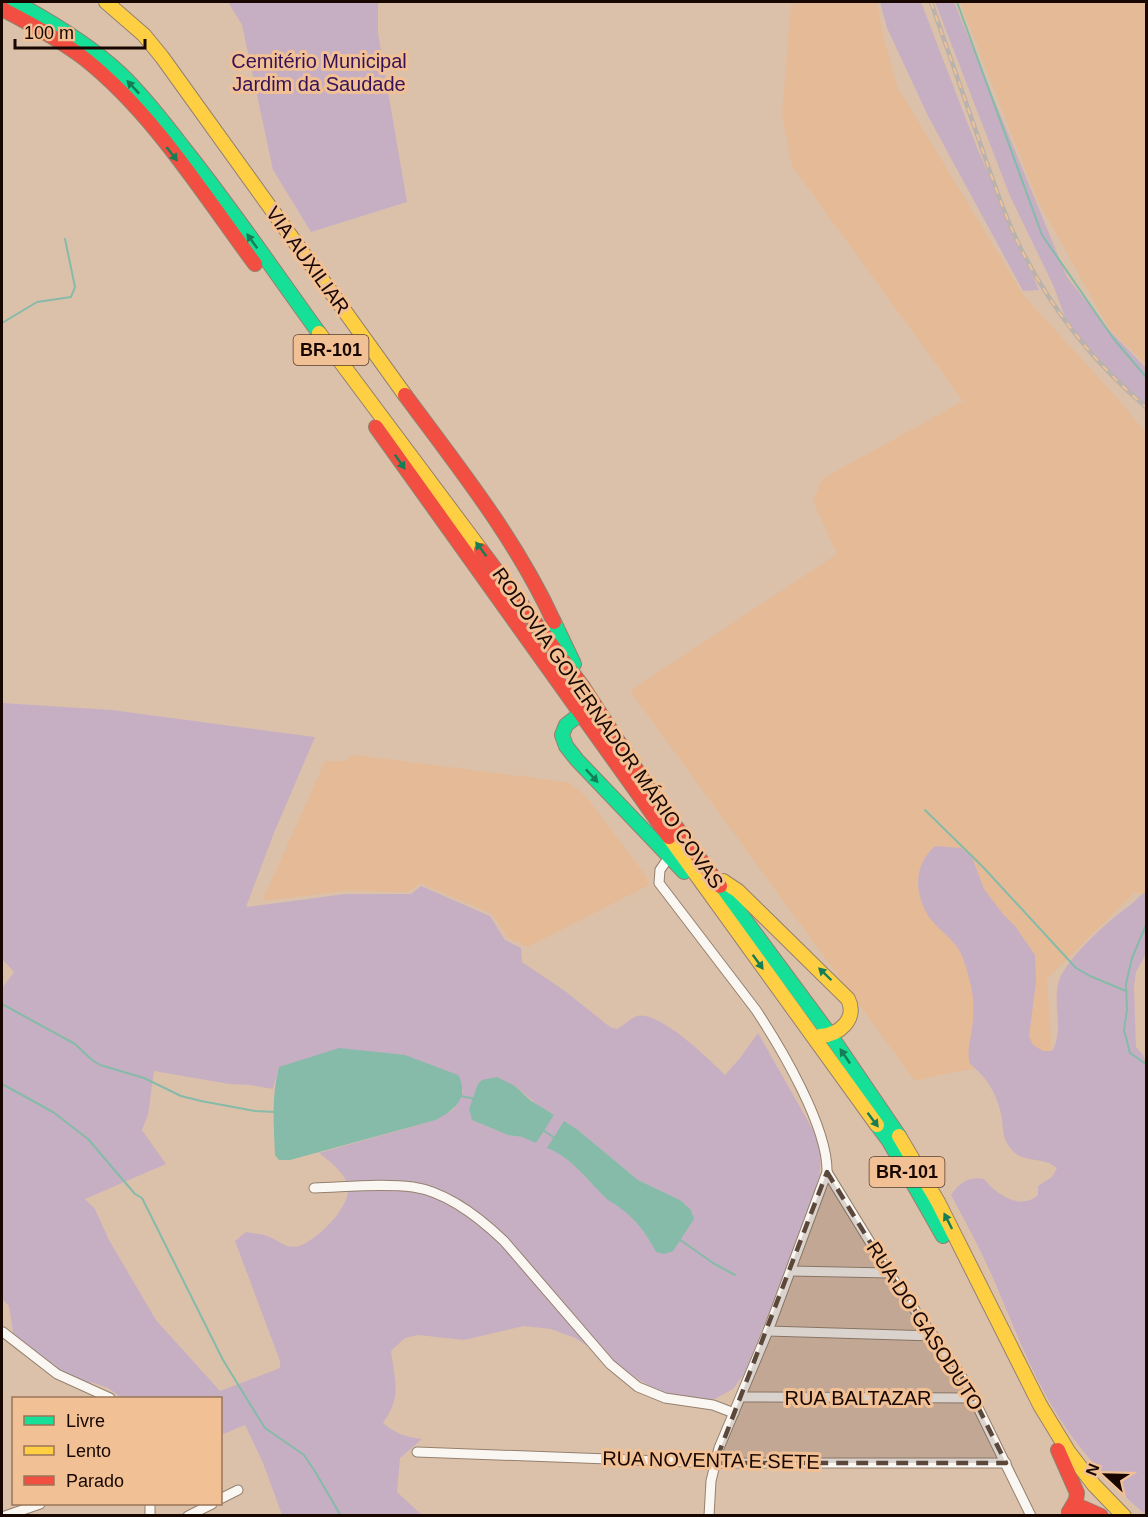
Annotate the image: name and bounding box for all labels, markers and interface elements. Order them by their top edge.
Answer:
scale bar [15,12,146,50]
text: 100 m [24,23,74,43]
park label: Cemitério Municipal Jardim da Saudade [231,50,407,95]
one-way arrow [127,80,140,95]
one-way arrow [165,146,177,161]
street label: VIA AUXILIAR [262,202,354,318]
one-way arrow [246,233,258,249]
road number: BR-101 [294,335,368,365]
one-way arrow [394,455,406,470]
one-way arrow [475,542,487,558]
street label: RODOVIA GOVERNADOR MÁRIO COVAS [488,563,728,893]
one-way arrow [585,769,599,784]
one-way arrow [752,954,764,970]
one-way arrow [818,968,832,982]
one-way arrow [840,1048,851,1064]
one-way arrow [867,1111,879,1127]
road number: BR-101 [870,1157,944,1187]
one-way arrow [943,1213,953,1230]
street label: RUA DO GASODUTO [862,1238,988,1414]
street label: RUA BALTAZAR [784,1387,932,1409]
legend [12,1397,222,1505]
text: Livre [66,1411,105,1431]
text: Lento [66,1441,111,1461]
north arrow [1076,1445,1136,1505]
street label: RUA NOVENTA E SETE [602,1447,820,1473]
text: N [1083,1461,1103,1478]
text: Parado [66,1471,124,1491]

